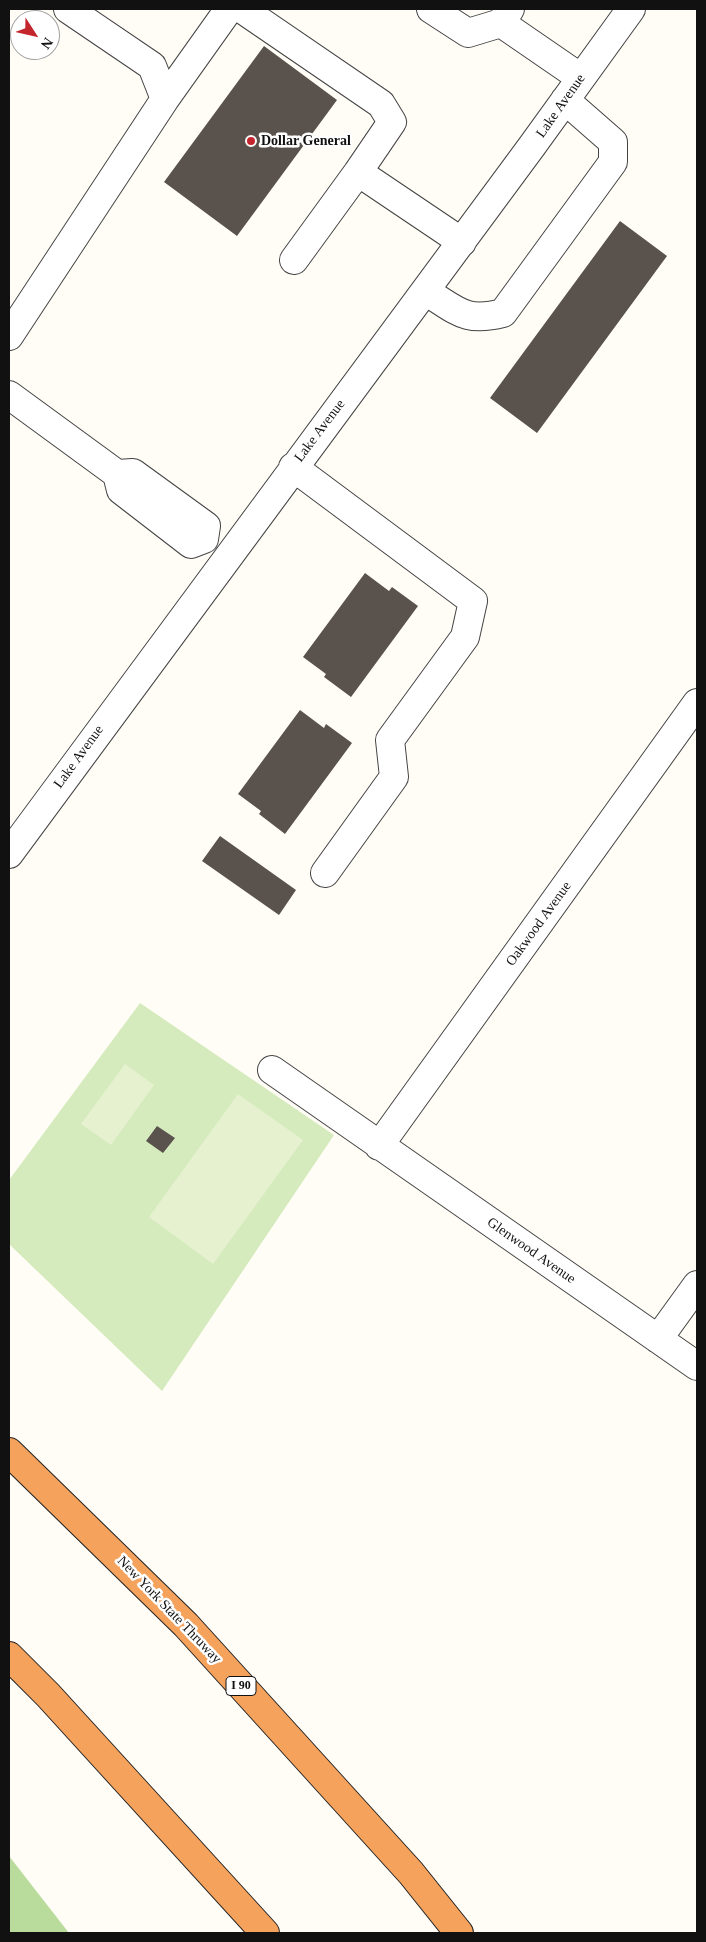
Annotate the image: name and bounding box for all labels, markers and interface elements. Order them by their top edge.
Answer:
north arrow [10,10,60,60]
text: N [38,35,56,52]
street label: Lake Avenue [533,71,589,141]
place label: Dollar General [261,133,351,149]
marker: Dollar General [245,135,257,147]
street label: Lake Avenue [291,396,349,466]
street label: Lake Avenue [50,722,108,792]
street label: Oakwood Avenue [503,878,575,970]
street label: Glenwood Avenue [483,1214,579,1288]
street label: New York State Thruway [113,1553,225,1667]
road number: I 90 [226,1676,256,1695]

